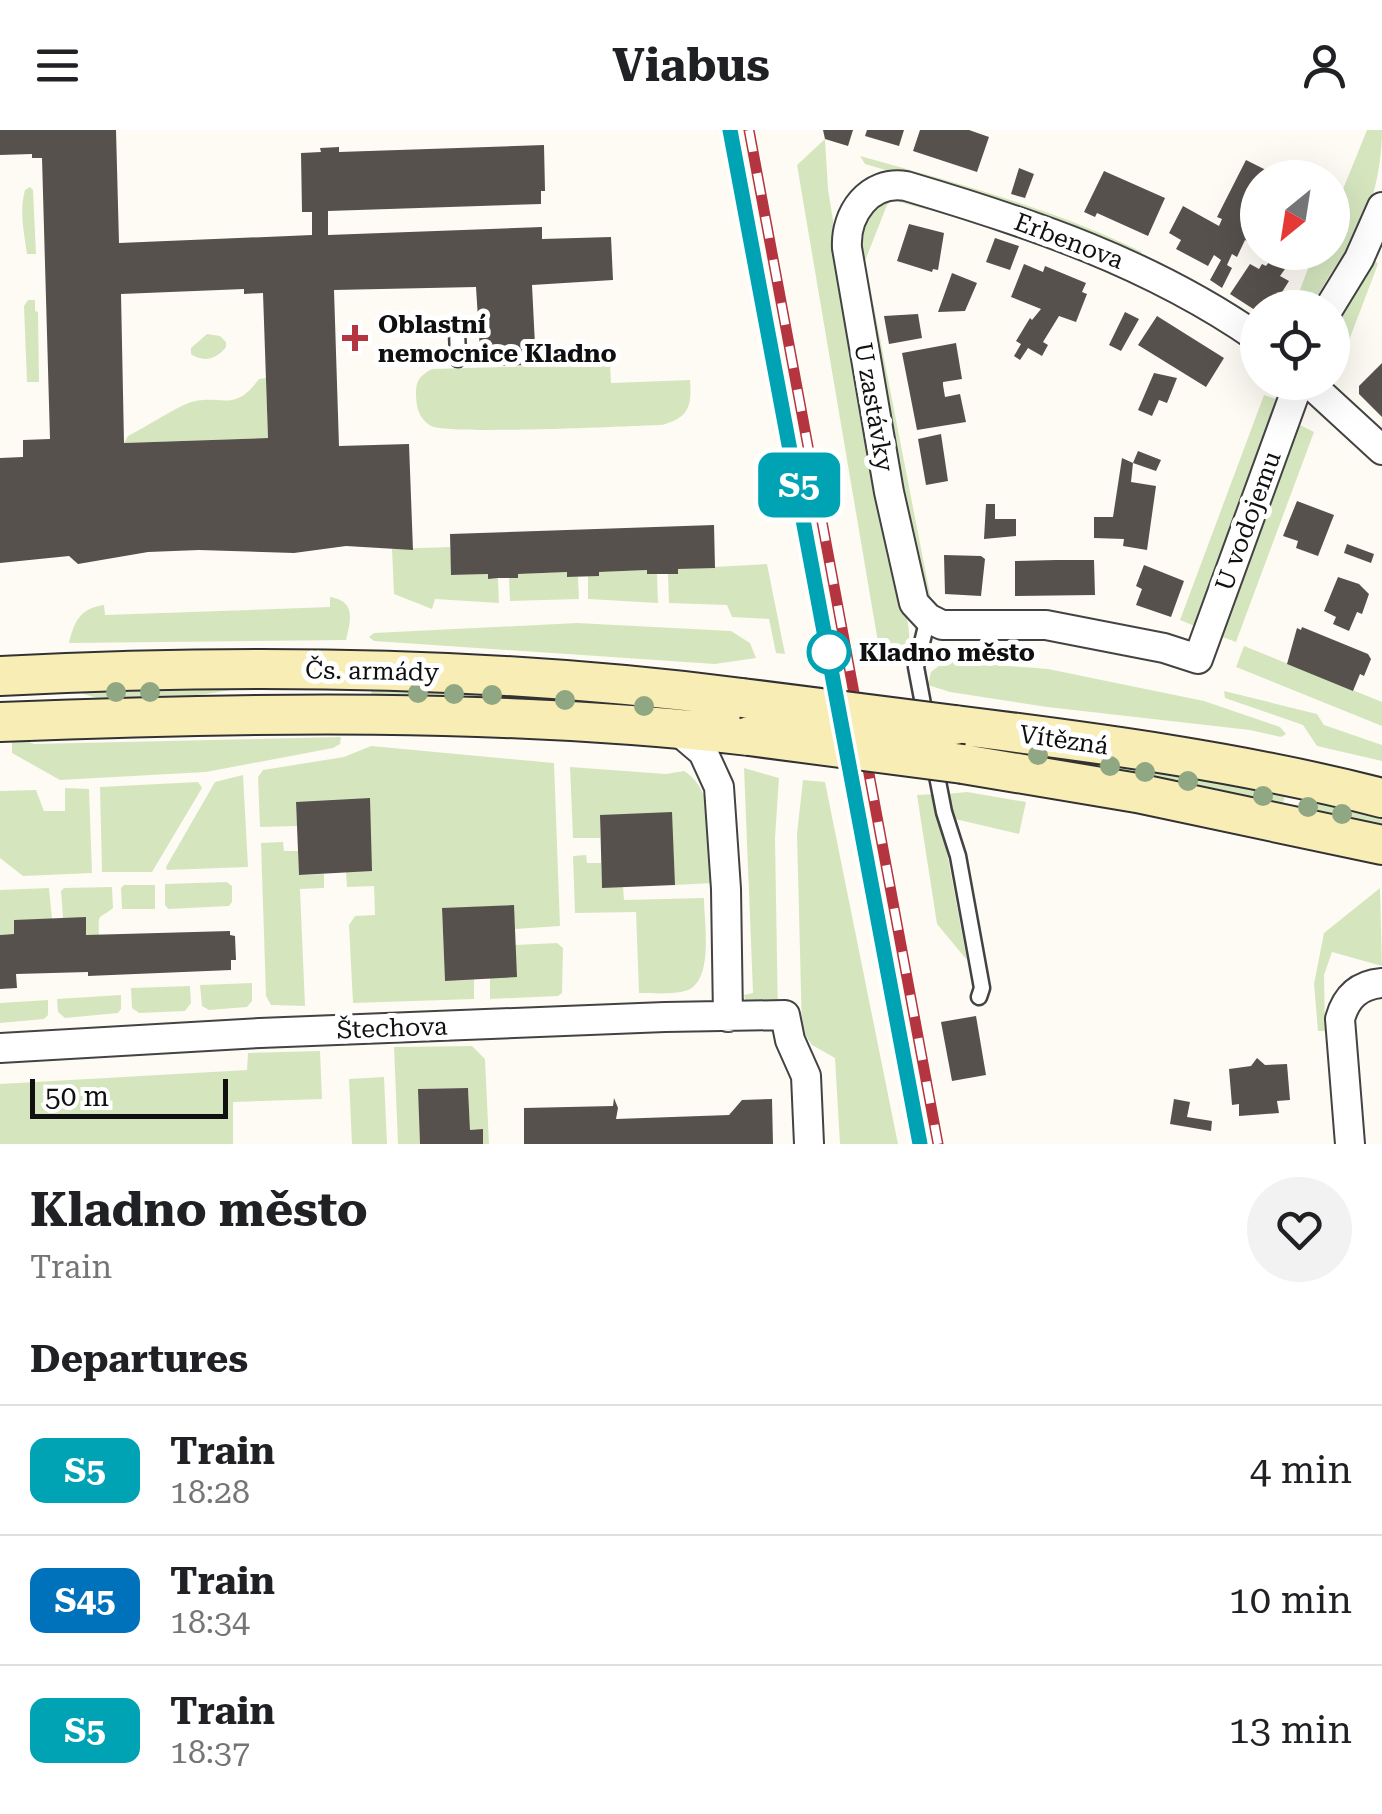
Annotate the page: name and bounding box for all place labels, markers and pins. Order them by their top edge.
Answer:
place label: Oblastní nemocnice Kladno [378,310,617,368]
marker: Oblastní nemocnice Kladno [342,325,368,351]
marker: Kladno město [808,631,850,673]
place label: Kladno město [859,638,1035,667]

